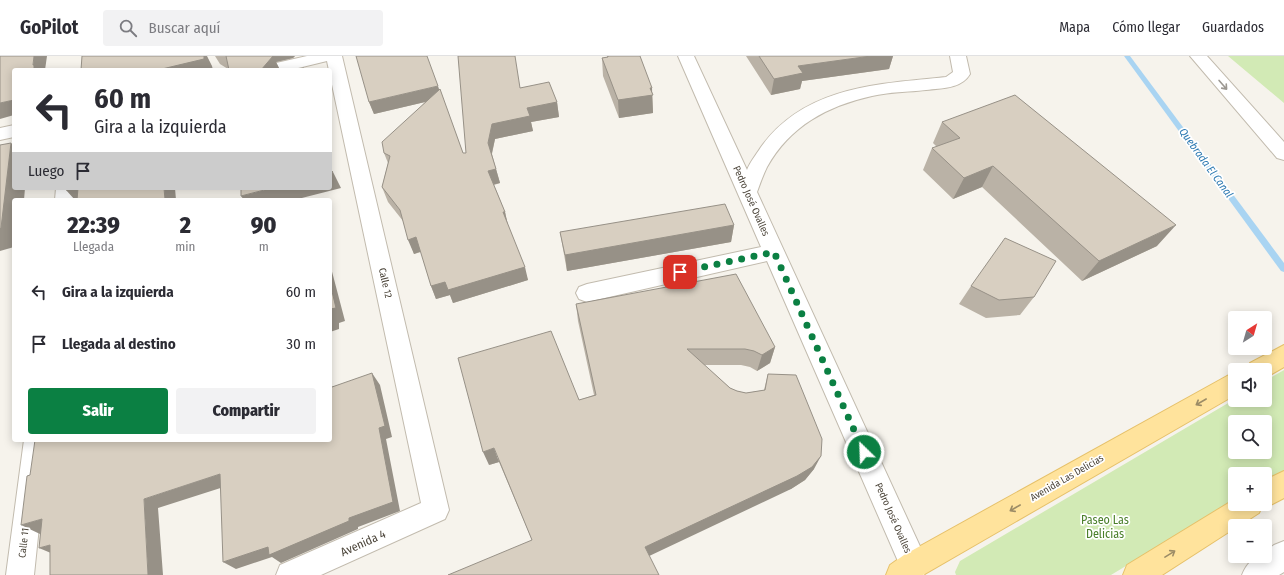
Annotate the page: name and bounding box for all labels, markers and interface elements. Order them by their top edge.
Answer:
search box [103,10,383,46]
text: GoPilot [20,16,79,39]
icon: search [117,17,139,39]
text: Buscar aquí [149,19,220,37]
text: Mapa [1059,19,1090,36]
text: Cómo llegar [1112,19,1180,36]
text: Guardados [1202,19,1264,36]
one-way arrow [1219,80,1228,91]
text: 60 m [94,82,151,115]
icon: left [28,84,80,136]
text: Gira a la izquierda [94,116,227,138]
water label: Quebrada El Canal [1176,126,1236,200]
icon: arrive [72,160,94,182]
text: Luego [28,162,64,180]
street label: Pedro José Ovalles [730,164,772,238]
text: 22:39 [67,211,120,239]
text: 2 [180,211,191,239]
text: 90 [251,211,277,239]
text: Llegada [73,239,114,254]
text: min [175,239,195,254]
text: m [259,239,269,254]
pin [663,255,697,289]
icon: arrive [669,261,691,283]
street label: Calle 12 [376,267,394,300]
icon: left [28,281,50,303]
text: Gira a la izquierda [62,283,174,301]
text: 60 m [286,283,316,301]
north arrow [1228,311,1272,355]
map controls [1228,311,1272,563]
icon: arrive [28,333,50,355]
text: Llegada al destino [62,335,176,353]
text: 30 m [286,335,316,353]
button: sound [1228,363,1272,407]
button: Salir [28,388,168,434]
button: Compartir [176,388,316,434]
one-way arrow [1195,399,1207,407]
button: search [1228,415,1272,459]
position arrow [843,431,885,473]
street label: Avenida Las Delicias [1028,452,1106,504]
button: + [1228,467,1272,511]
street label: Pedro José Ovalles [872,481,914,555]
one-way arrow [1009,504,1021,512]
park label: Paseo Las Delicias [1081,513,1129,541]
button: − [1228,519,1272,563]
street label: Calle 11 [16,527,32,559]
street label: Avenida 4 [338,527,388,559]
one-way arrow [1164,550,1176,558]

